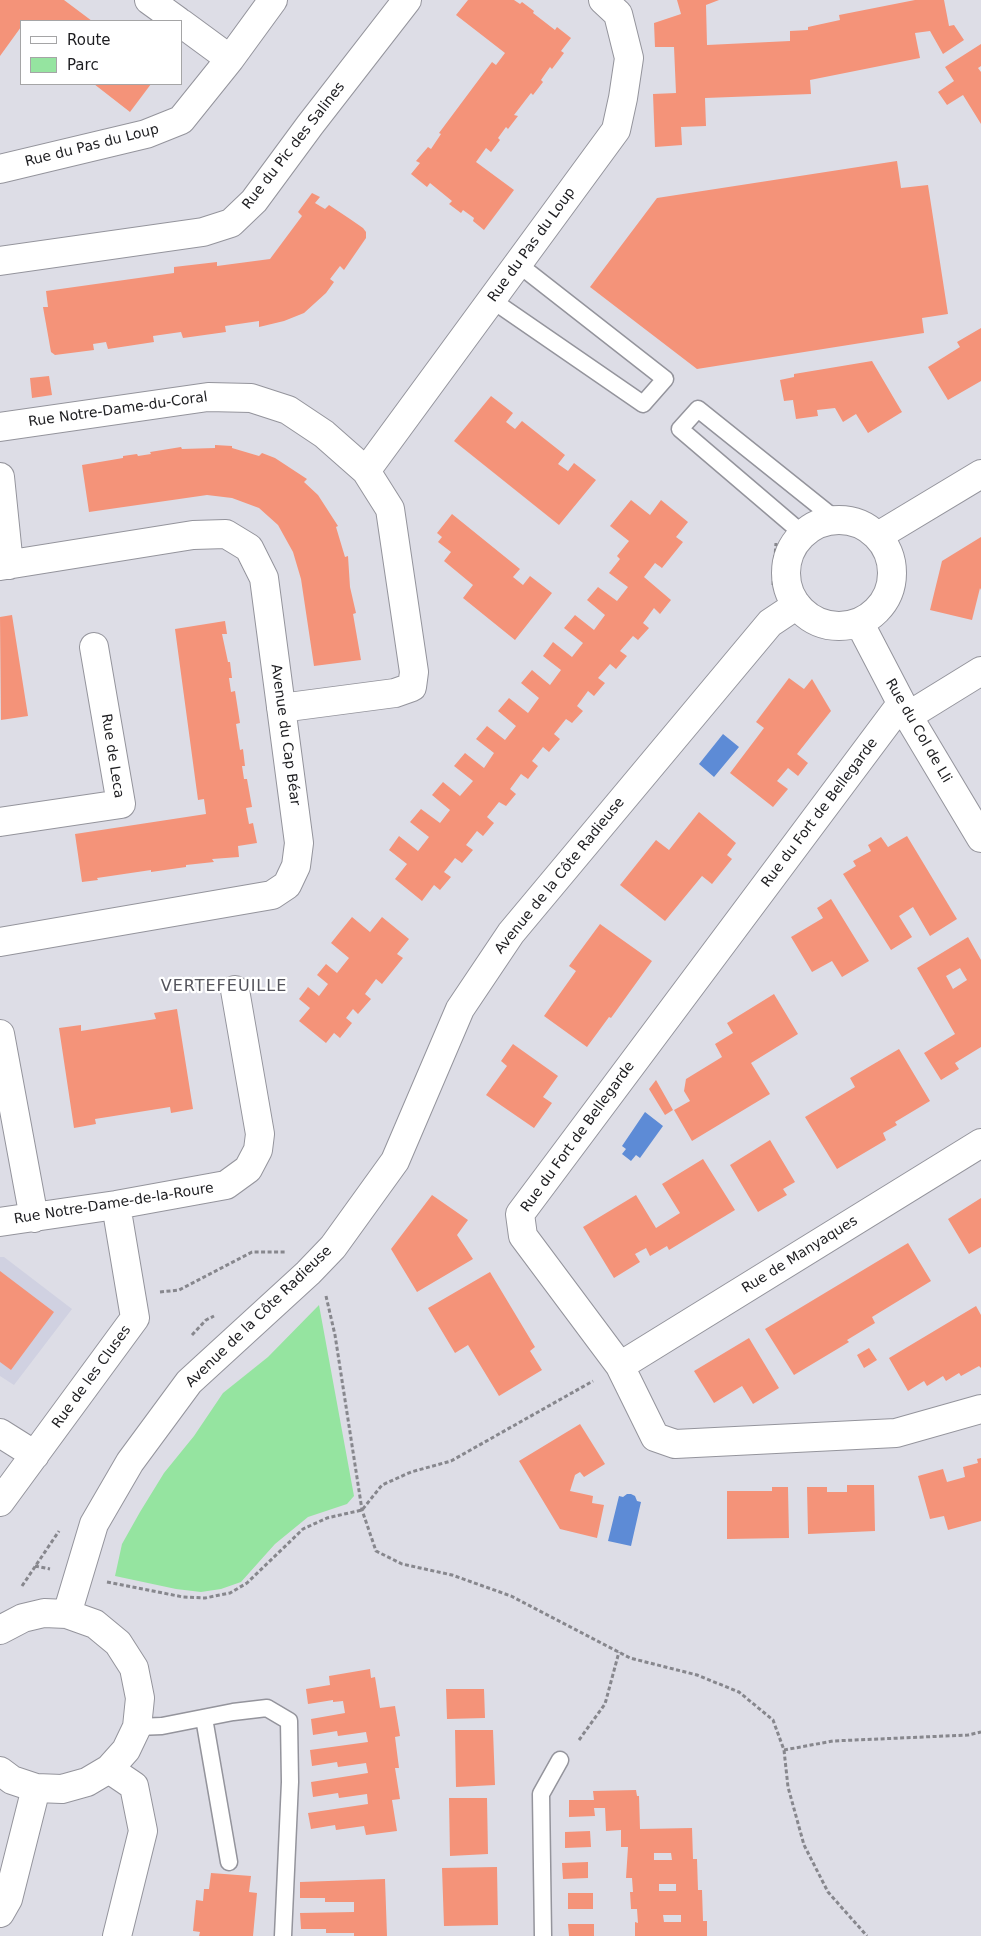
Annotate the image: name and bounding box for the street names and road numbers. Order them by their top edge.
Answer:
street label: Rue du Pic des Salines [239,79,349,213]
street label: Rue du Pas du Loup [23,121,161,171]
street label: Rue du Pas du Loup [485,184,579,306]
street label: Rue Notre-Dame-du-Coral [27,389,209,431]
street label: Avenue du Cap Béar [267,663,303,807]
street label: Rue du Col de Lli [881,676,955,786]
street label: Rue de Leca [97,712,127,800]
street label: Rue du Fort de Bellegarde [758,735,882,891]
street label: Avenue de la Côte Radieuse [492,794,628,958]
street label: Rue du Fort de Bellegarde [518,1058,638,1216]
street label: Rue Notre-Dame-de-la-Roure [13,1180,215,1228]
street label: Rue de Manyaques [739,1213,861,1297]
street label: Avenue de la Côte Radieuse [183,1243,335,1391]
street label: Rue de les Cluses [49,1322,135,1432]

